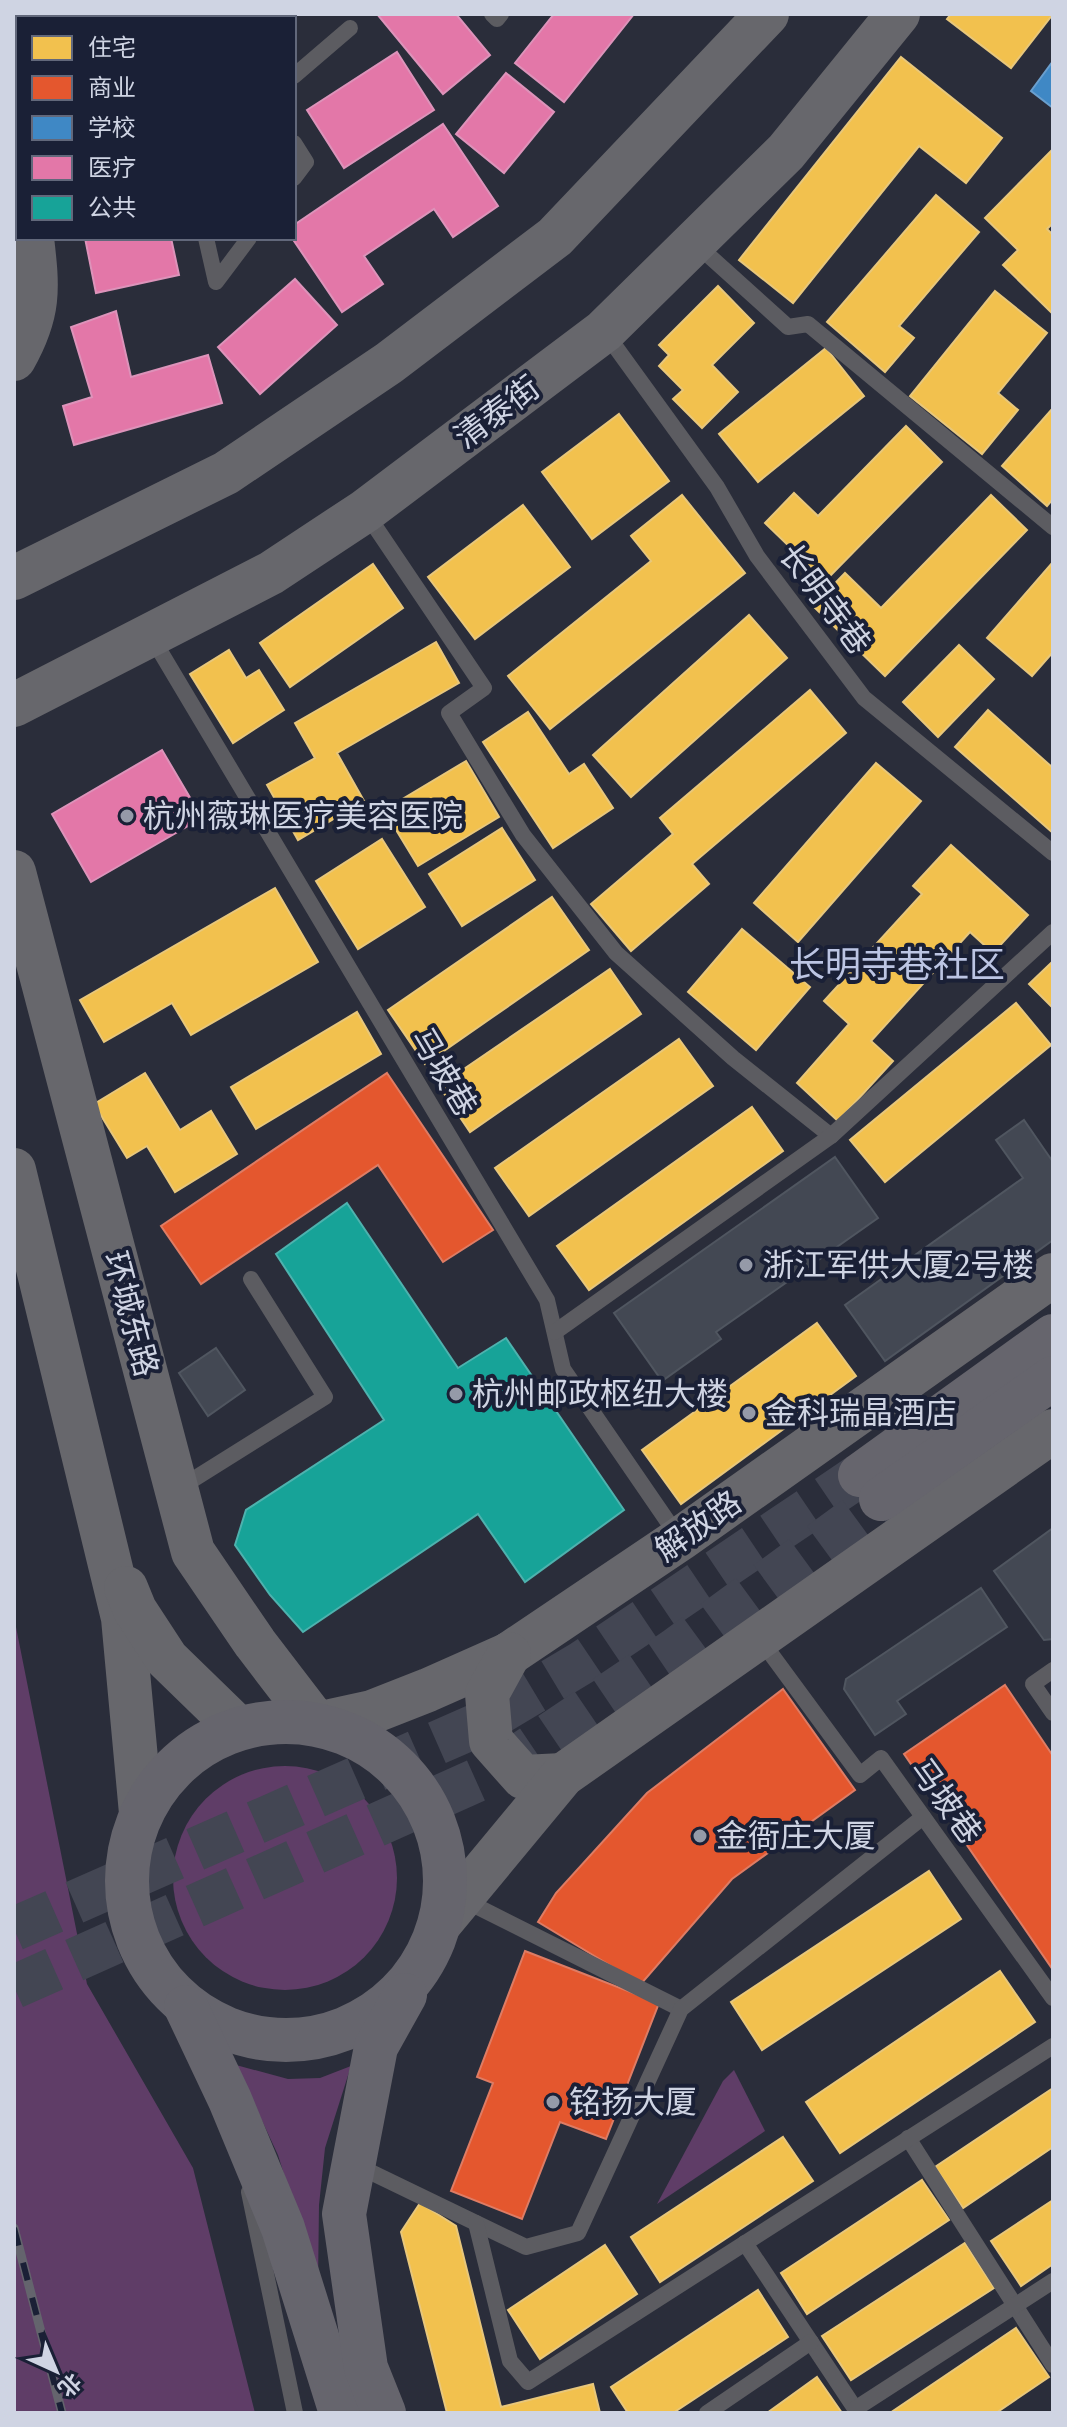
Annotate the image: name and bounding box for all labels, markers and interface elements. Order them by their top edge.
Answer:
legend [16,16,296,240]
text: 住宅 [88,31,136,67]
text: 商业 [88,71,136,107]
text: 学校 [88,111,136,147]
text: 医疗 [88,151,136,187]
text: 公共 [88,191,136,227]
street label: 清泰街 [445,365,551,462]
street label: 长明寺巷 [766,534,882,666]
place label: 杭州薇琳医疗美容医院 [143,793,463,842]
marker: 杭州薇琳医疗美容医院 [118,807,136,825]
district label: 长明寺巷社区 [789,939,1005,994]
street label: 马坡巷 [397,1019,488,1127]
place label: 浙江军供大厦2号楼 [762,1242,1034,1291]
street label: 环城东路 [89,1246,170,1383]
marker: 浙江军供大厦2号楼 [737,1256,755,1274]
place label: 杭州邮政枢纽大楼 [472,1371,728,1420]
marker: 杭州邮政枢纽大楼 [447,1385,465,1403]
place label: 金科瑞晶酒店 [765,1390,957,1439]
marker: 金科瑞晶酒店 [740,1404,758,1422]
street label: 解放路 [645,1480,752,1575]
street label: 马坡巷 [897,1749,993,1855]
place label: 金衙庄大厦 [716,1813,876,1862]
marker: 金衙庄大厦 [691,1827,709,1845]
place label: 铭扬大厦 [569,2079,697,2128]
marker: 铭扬大厦 [544,2093,562,2111]
north arrow [16,2331,96,2411]
text: 北 [49,2365,88,2404]

